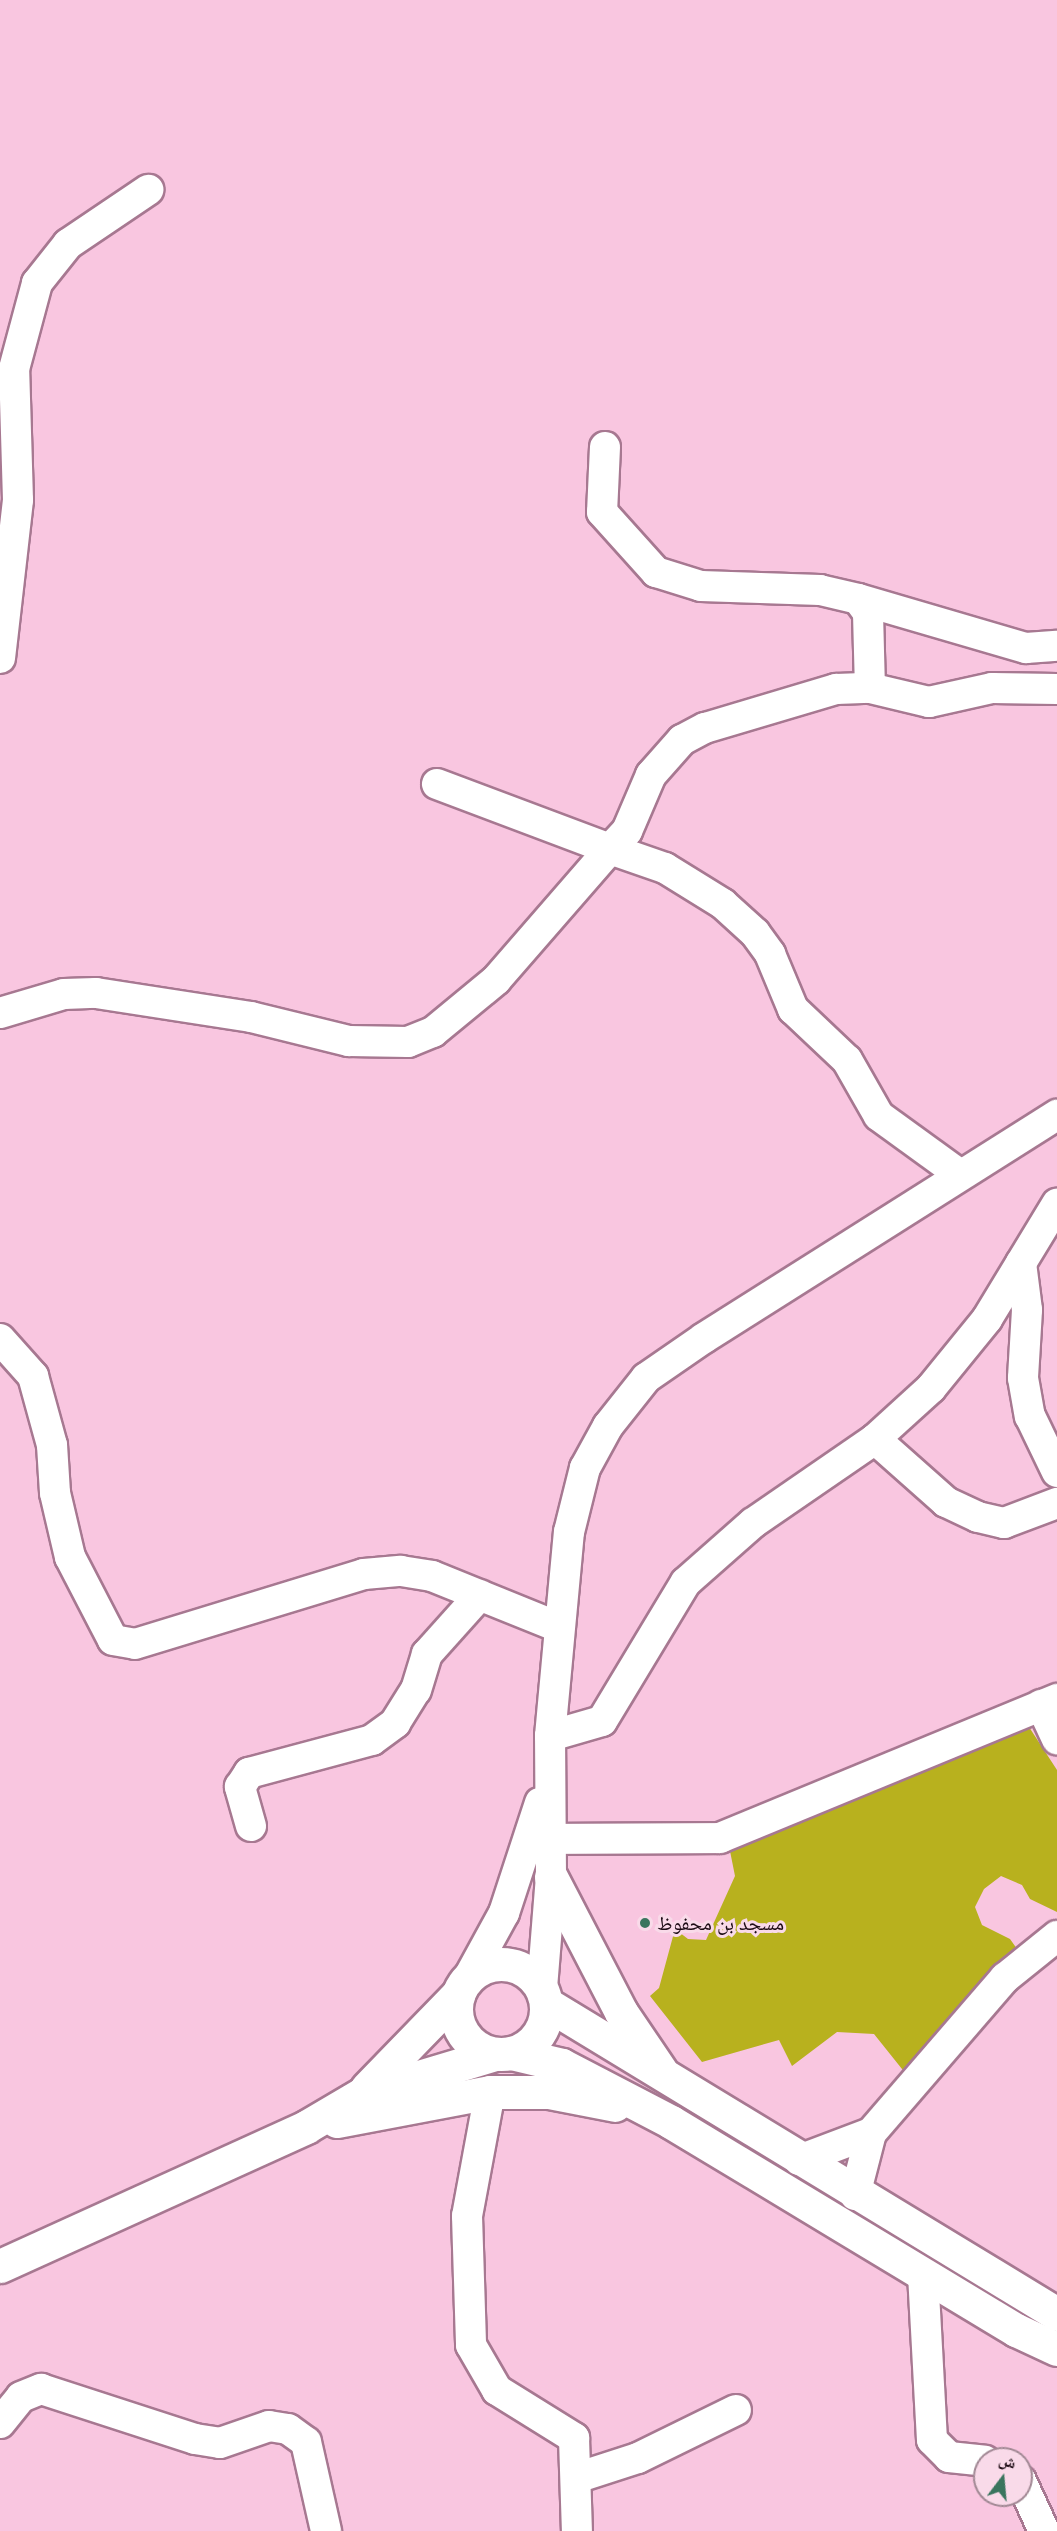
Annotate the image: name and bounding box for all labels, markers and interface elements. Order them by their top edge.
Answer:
place label: مسجد بن محفوظ [657,1911,784,1935]
marker: مسجد بن محفوظ [638,1916,652,1930]
north arrow [973,2447,1033,2507]
text: ش [997,2450,1018,2473]

